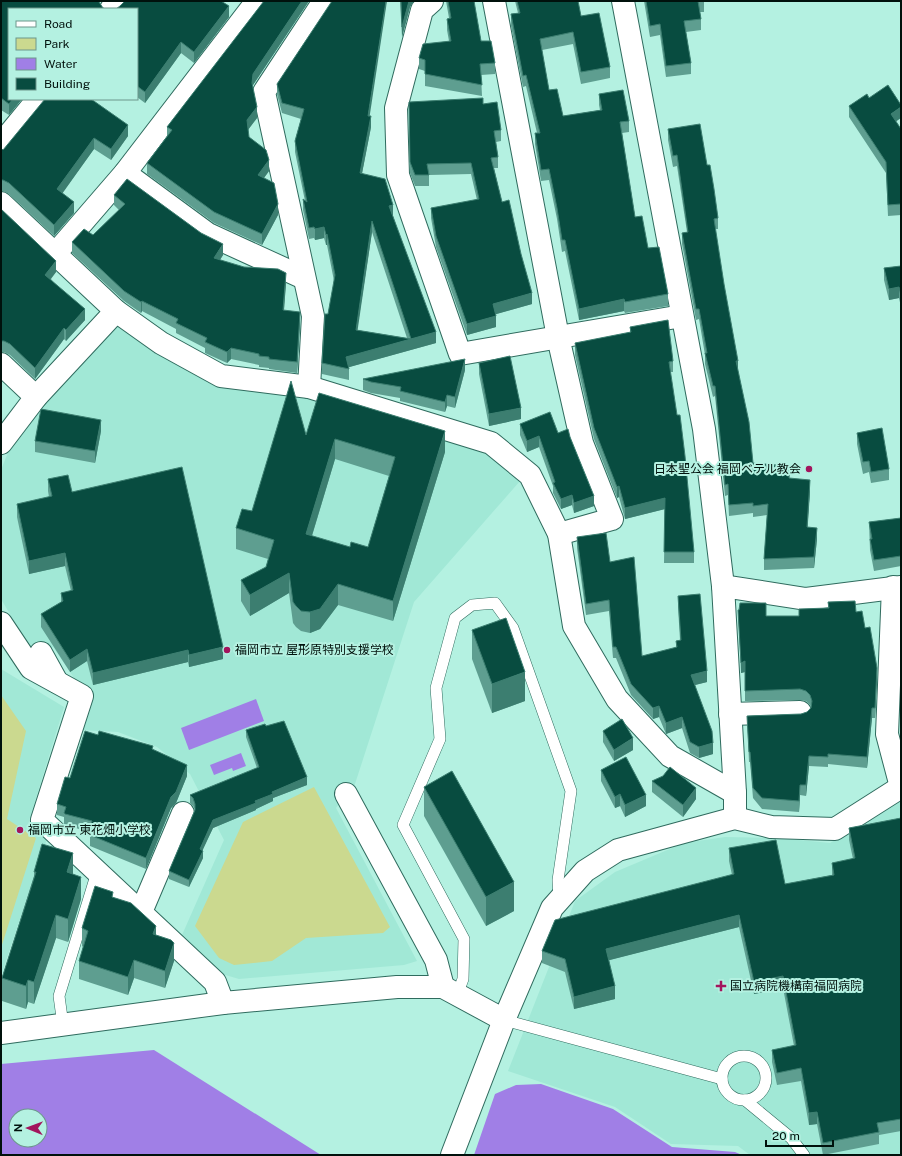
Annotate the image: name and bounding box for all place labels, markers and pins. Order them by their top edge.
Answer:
place label: 日本聖公会 福岡ベテル教会 [654,462,801,476]
marker: 日本聖公会 福岡ベテル教会 [804,464,814,474]
place label: 福岡市立 屋形原特別支援学校 [235,643,394,657]
marker: 福岡市立 屋形原特別支援学校 [222,645,232,655]
place label: 福岡市立 東花畑小学校 [28,823,151,837]
marker: 福岡市立 東花畑小学校 [15,825,25,835]
place label: 国立病院機構南福岡病院 [730,979,862,993]
marker: 国立病院機構南福岡病院 [715,980,727,992]

